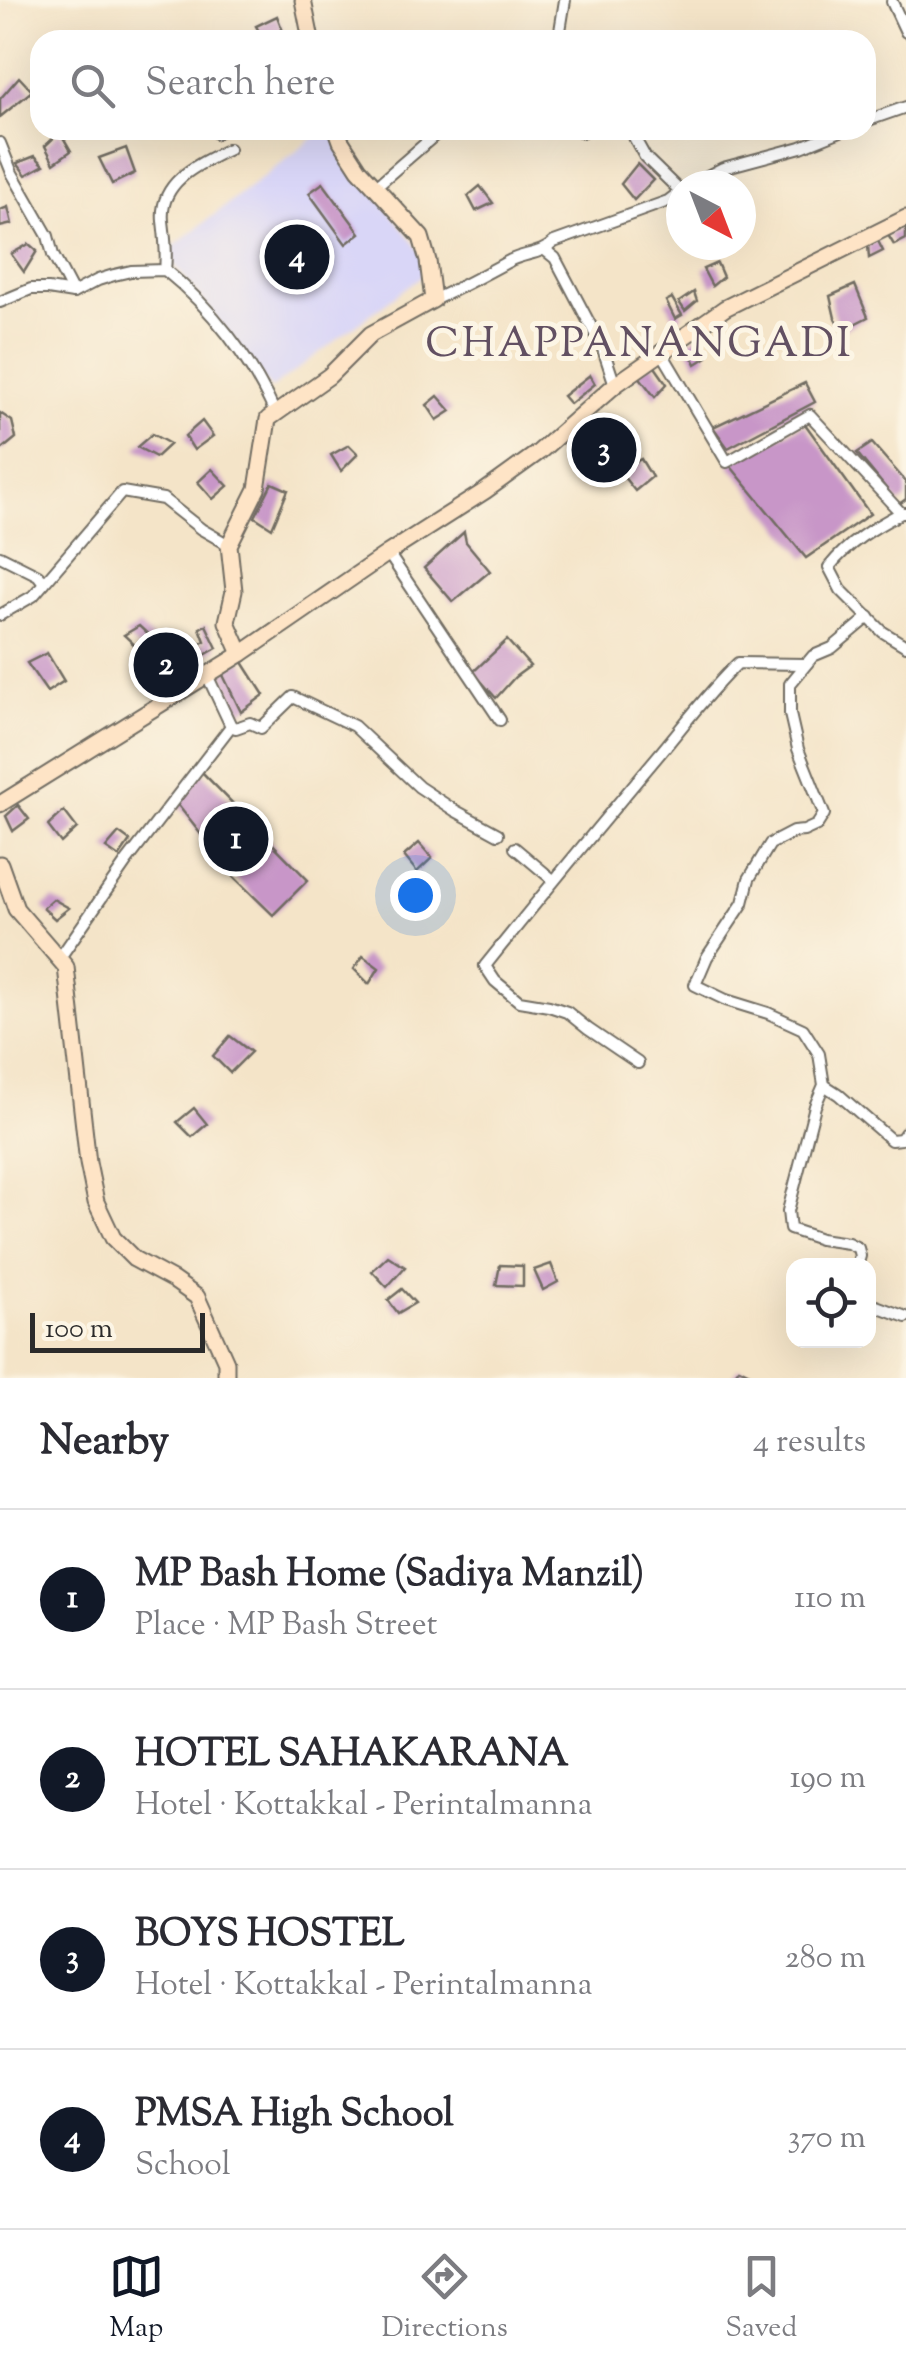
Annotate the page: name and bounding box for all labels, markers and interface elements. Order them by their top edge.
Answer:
search box [30,30,876,140]
icon: search [65,58,120,113]
text: Search here [145,58,336,112]
north arrow [666,170,756,260]
pin: 4 [264,220,330,294]
district label: CHAPPANANGADI [425,316,853,376]
pin: 3 [572,412,636,488]
pin: 2 [134,628,198,702]
pin: 1 [204,802,268,876]
your location [390,870,441,921]
map controls [786,1258,876,1348]
button: locate [786,1258,876,1348]
scale bar [30,1308,205,1352]
text: 100 m [45,1310,113,1350]
text: Nearby [40,1413,169,1473]
text: 4 results [753,1420,866,1466]
text: MP Bash Home (Sadiya Manzil) [135,1549,644,1603]
text: 1 [67,1576,78,1622]
text: 110 m [794,1576,866,1622]
text: Place · MP Bash Street [135,1603,437,1649]
text: HOTEL SAHAKARANA [135,1729,569,1783]
text: 2 [65,1756,80,1802]
text: 190 m [790,1756,866,1802]
text: Hotel · Kottakkal - Perintalmanna [135,1783,592,1829]
text: BOYS HOSTEL [135,1909,405,1963]
text: 3 [66,1936,79,1982]
text: 280 m [785,1936,866,1982]
text: Hotel · Kottakkal - Perintalmanna [135,1963,592,2009]
text: PMSA High School [135,2089,454,2143]
text: 4 [64,2116,81,2162]
text: 370 m [787,2116,866,2162]
text: School [135,2143,231,2189]
tab: Map [109,2249,164,2349]
tab: Directions [381,2249,508,2349]
tab: Saved [725,2249,797,2349]

